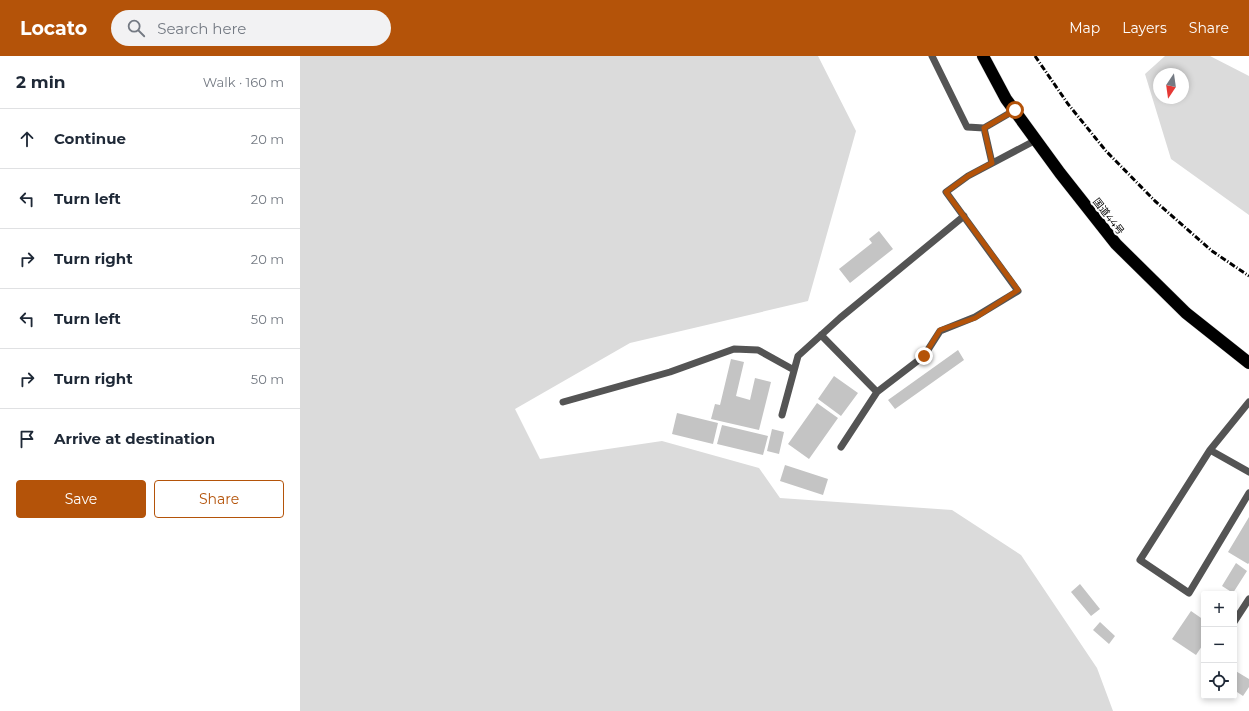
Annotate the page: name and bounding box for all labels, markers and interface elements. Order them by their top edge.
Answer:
search box [111,10,391,46]
text: Locato [20,17,87,40]
icon: search [125,17,147,39]
text: Search here [157,19,246,38]
text: Map [1069,19,1100,37]
text: Layers [1122,19,1167,37]
text: Share [1189,19,1229,37]
north arrow [1153,68,1189,104]
text: 2 min [16,72,66,92]
text: Walk · 160 m [203,74,284,90]
route start [1006,101,1024,119]
icon: ahead [16,128,38,150]
text: Continue [54,129,126,148]
text: 20 m [251,131,284,147]
icon: left [16,188,38,210]
text: Turn left [54,189,121,208]
text: 20 m [251,191,284,207]
street label: 国道44号 [1090,195,1127,237]
icon: right [16,248,38,270]
text: Turn right [54,249,133,268]
text: 20 m [251,251,284,267]
icon: left [16,308,38,330]
text: Turn left [54,309,121,328]
text: 50 m [251,311,284,327]
route end [915,347,933,365]
icon: right [16,368,38,390]
text: Turn right [54,369,133,388]
text: 50 m [251,371,284,387]
icon: arrive [16,428,38,450]
text: Arrive at destination [54,429,215,448]
button: Save [16,480,146,518]
button: Share [154,480,284,518]
map controls [1201,591,1237,699]
button: + [1201,591,1237,627]
button: − [1201,627,1237,663]
button: locate [1201,663,1237,699]

